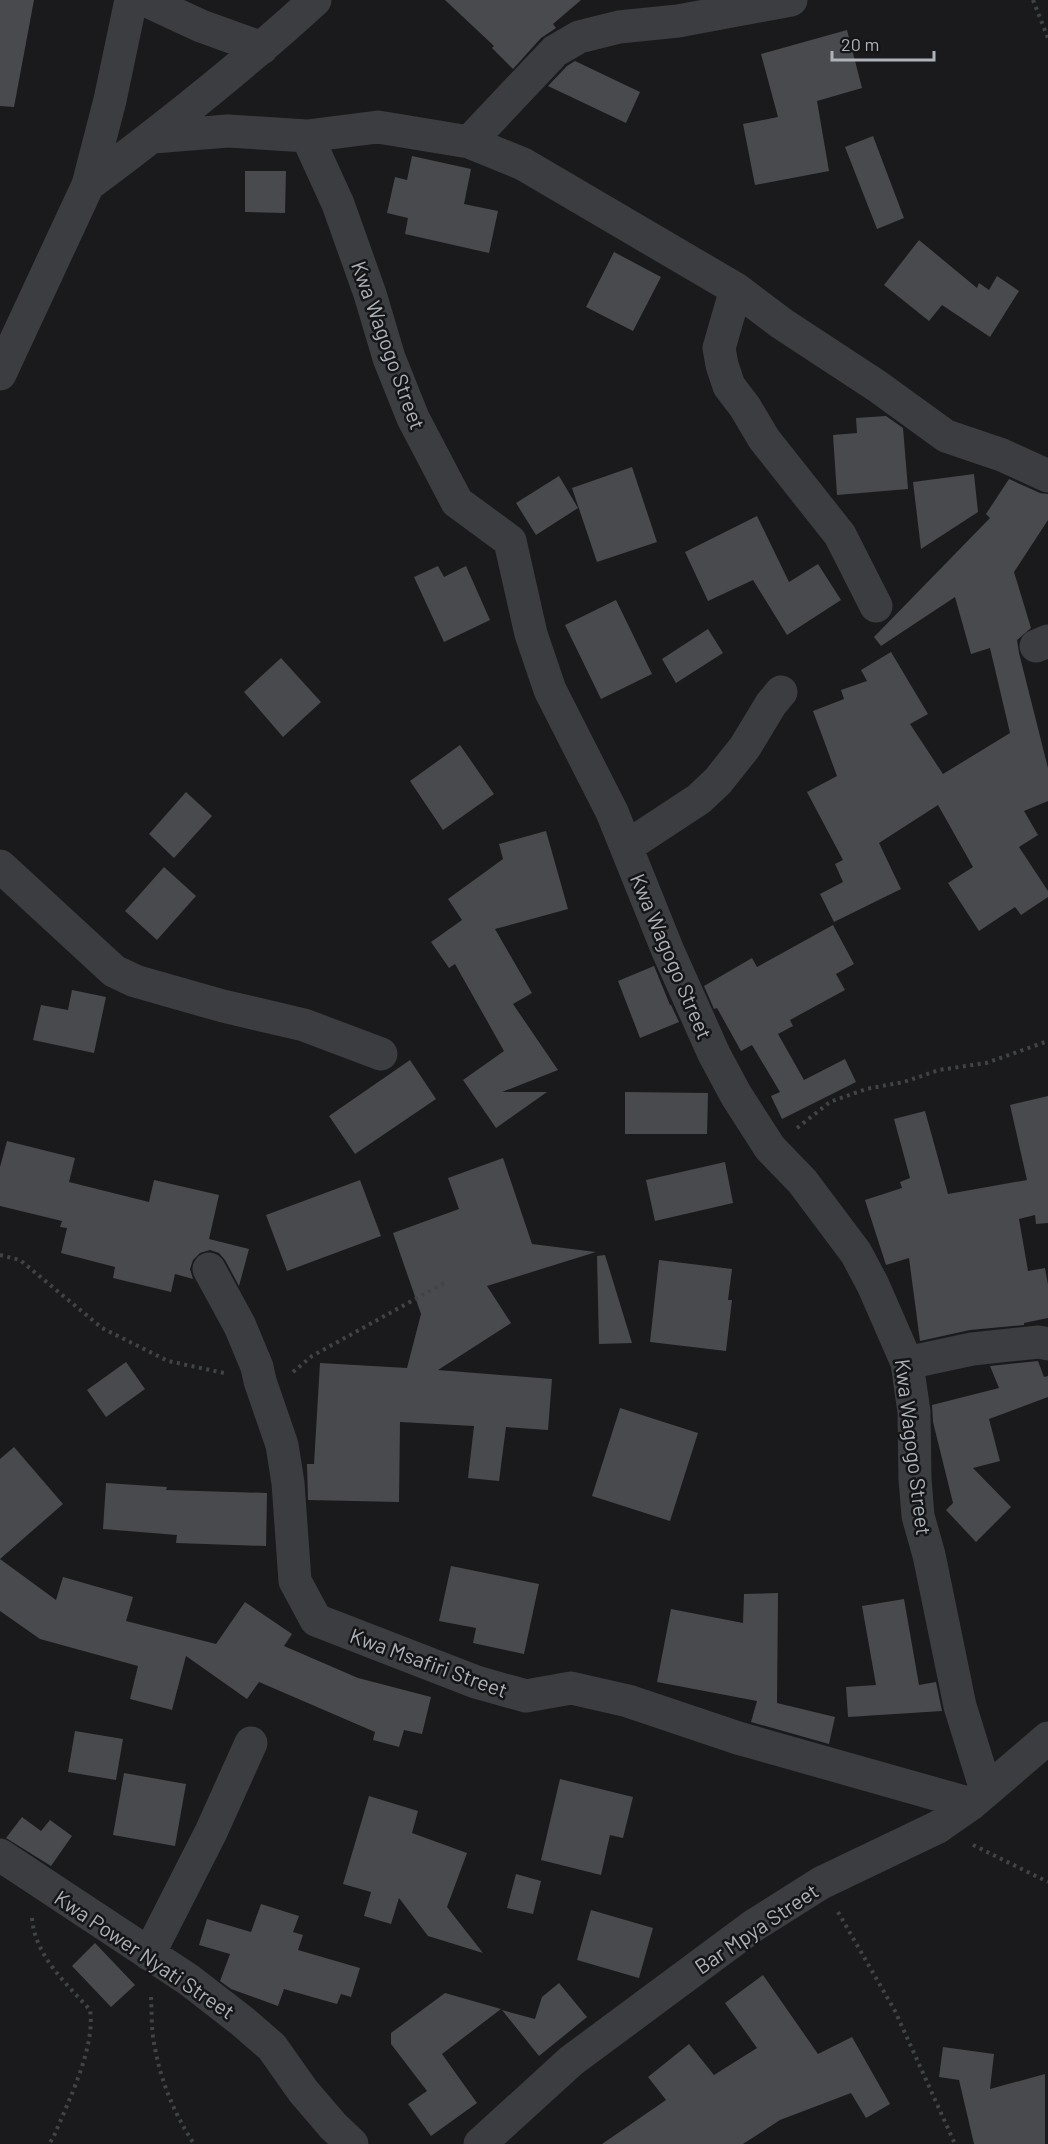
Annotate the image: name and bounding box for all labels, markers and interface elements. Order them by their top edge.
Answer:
scale bar [832,24,934,62]
text: 20 m [841,33,879,55]
street label: Kwa Wagogo Street [347,257,431,433]
street label: Kwa Wagogo Street [626,870,718,1042]
street label: Kwa Wagogo Street [891,1357,937,1537]
street label: Kwa Msafiri Street [347,1622,511,1702]
street label: Bar Mpya Street [689,1877,823,1979]
street label: Kwa Power Nyati Street [50,1884,240,2024]

